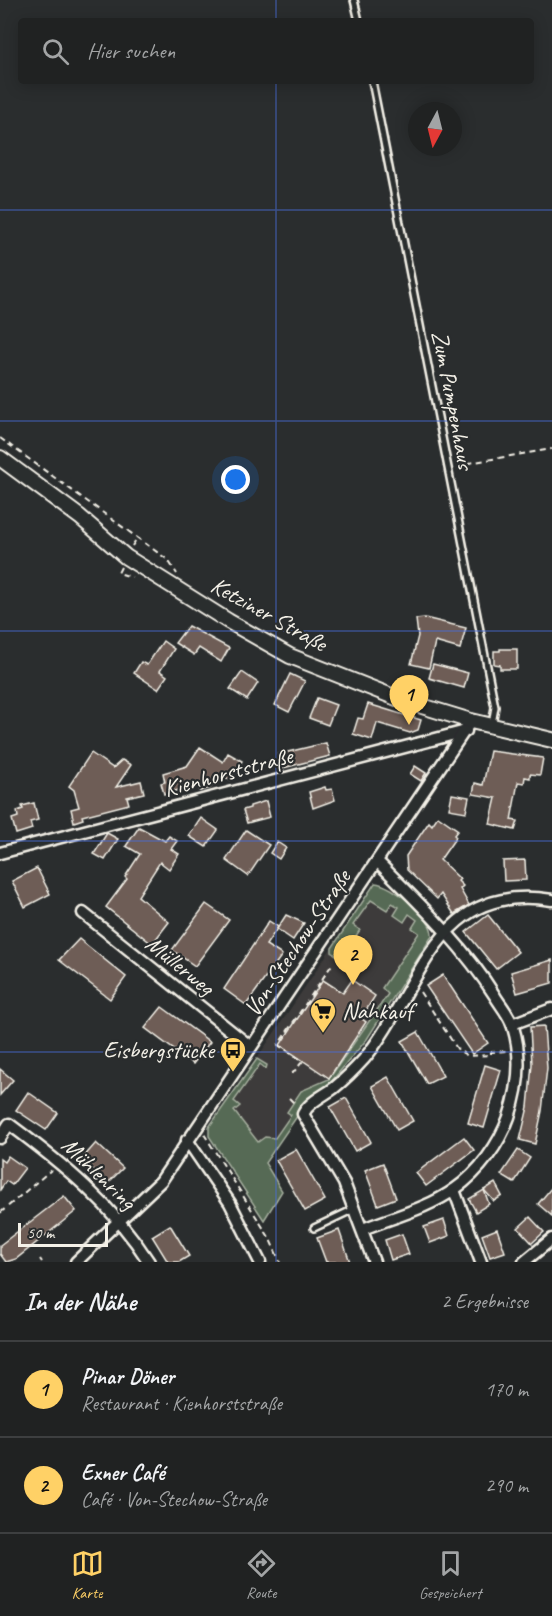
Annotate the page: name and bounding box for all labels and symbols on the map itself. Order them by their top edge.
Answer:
north arrow [408,102,462,156]
street label: Zum Pumpenhaus [425,328,481,474]
your location [221,465,250,494]
street label: Ketziner Straße [206,570,334,659]
pin: 1 [390,676,428,725]
street label: Kienhorststraße [160,740,298,804]
street label: Von-Stechow-Straße [237,862,358,1022]
street label: Müllerweg [140,928,222,1003]
pin: 2 [334,936,372,985]
supermarket icon: Nahkauf [308,996,338,1034]
place label: Nahkauf [342,996,418,1026]
place label: Eisbergstücke [103,1035,216,1065]
bus stop icon: Eisbergstücke [218,1035,248,1073]
street label: Mühlenring [55,1130,144,1217]
scale bar [18,1220,108,1248]

